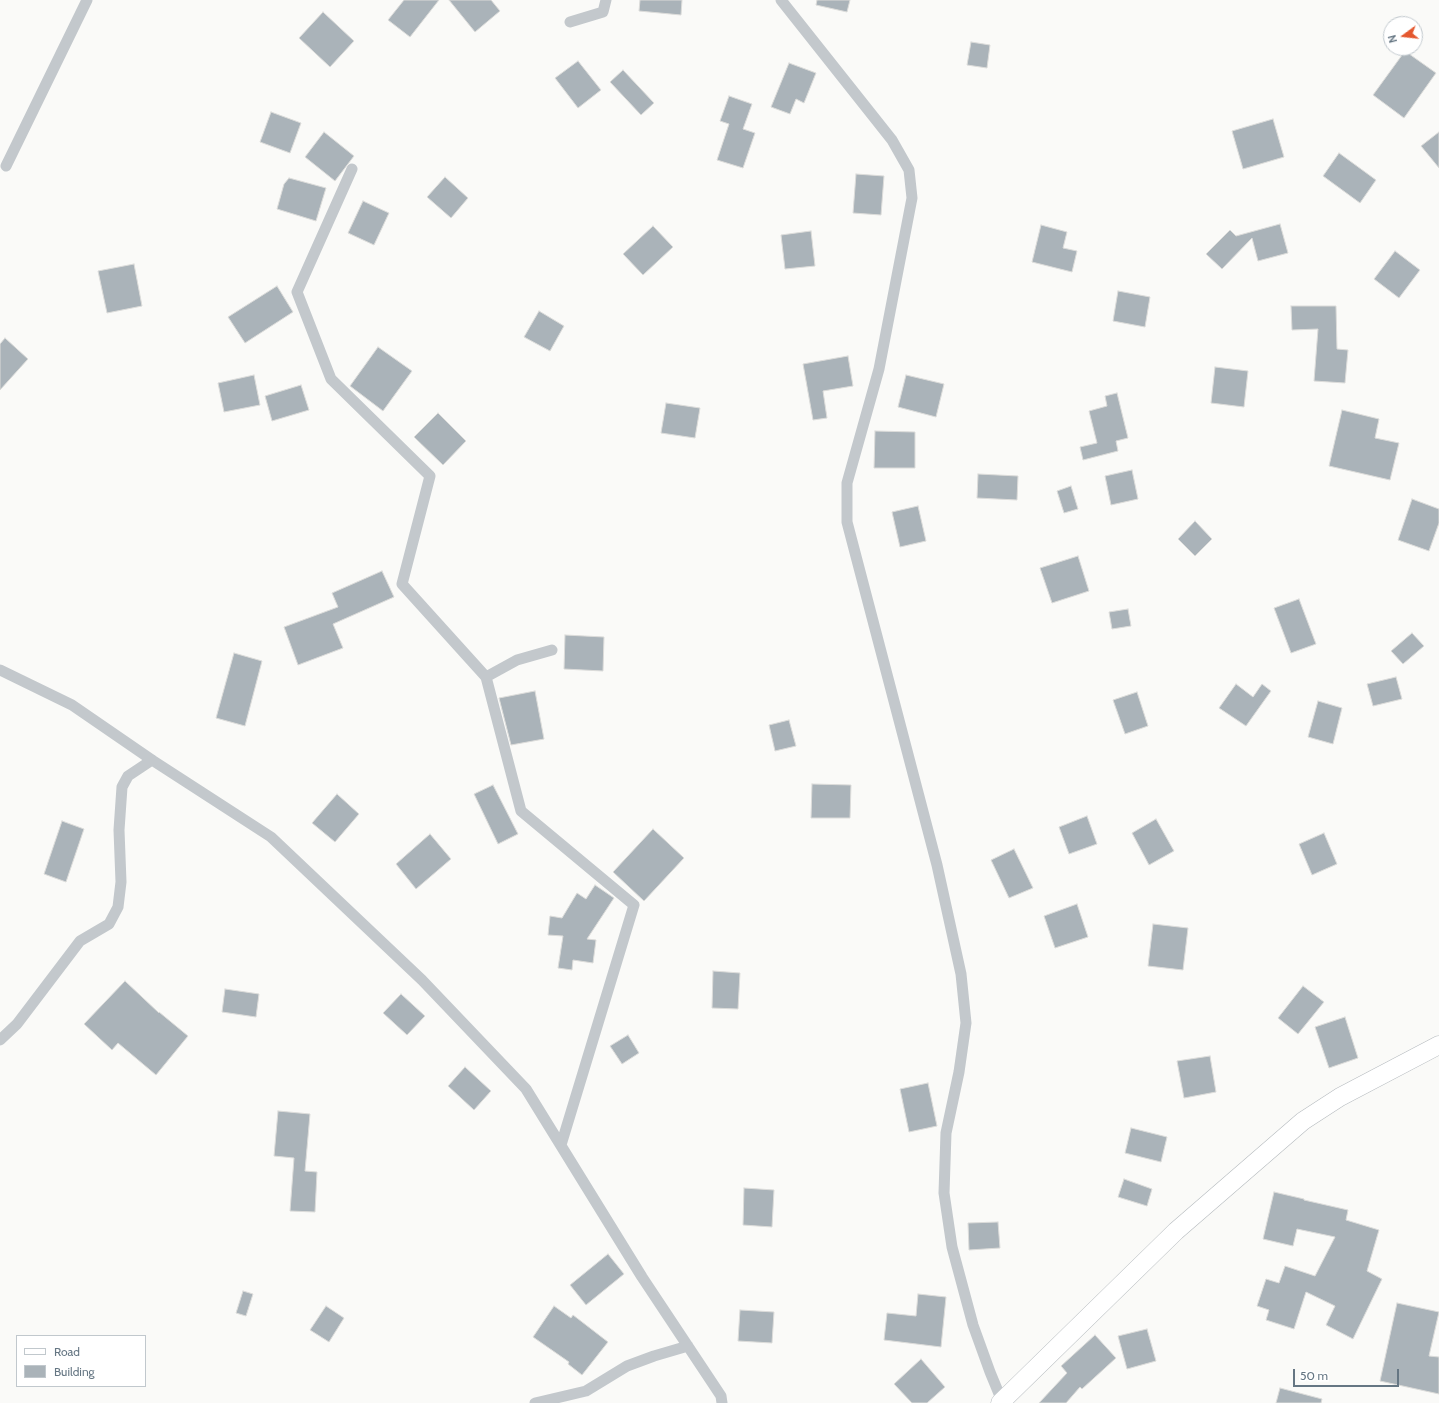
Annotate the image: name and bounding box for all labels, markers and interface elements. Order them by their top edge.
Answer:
north arrow [1383,16,1423,56]
text: N [1385,33,1400,44]
legend [16,1335,146,1387]
text: Road [54,1344,80,1359]
scale bar [1295,1361,1401,1387]
text: Building [54,1364,95,1379]
text: 50 m [1300,1368,1328,1383]

